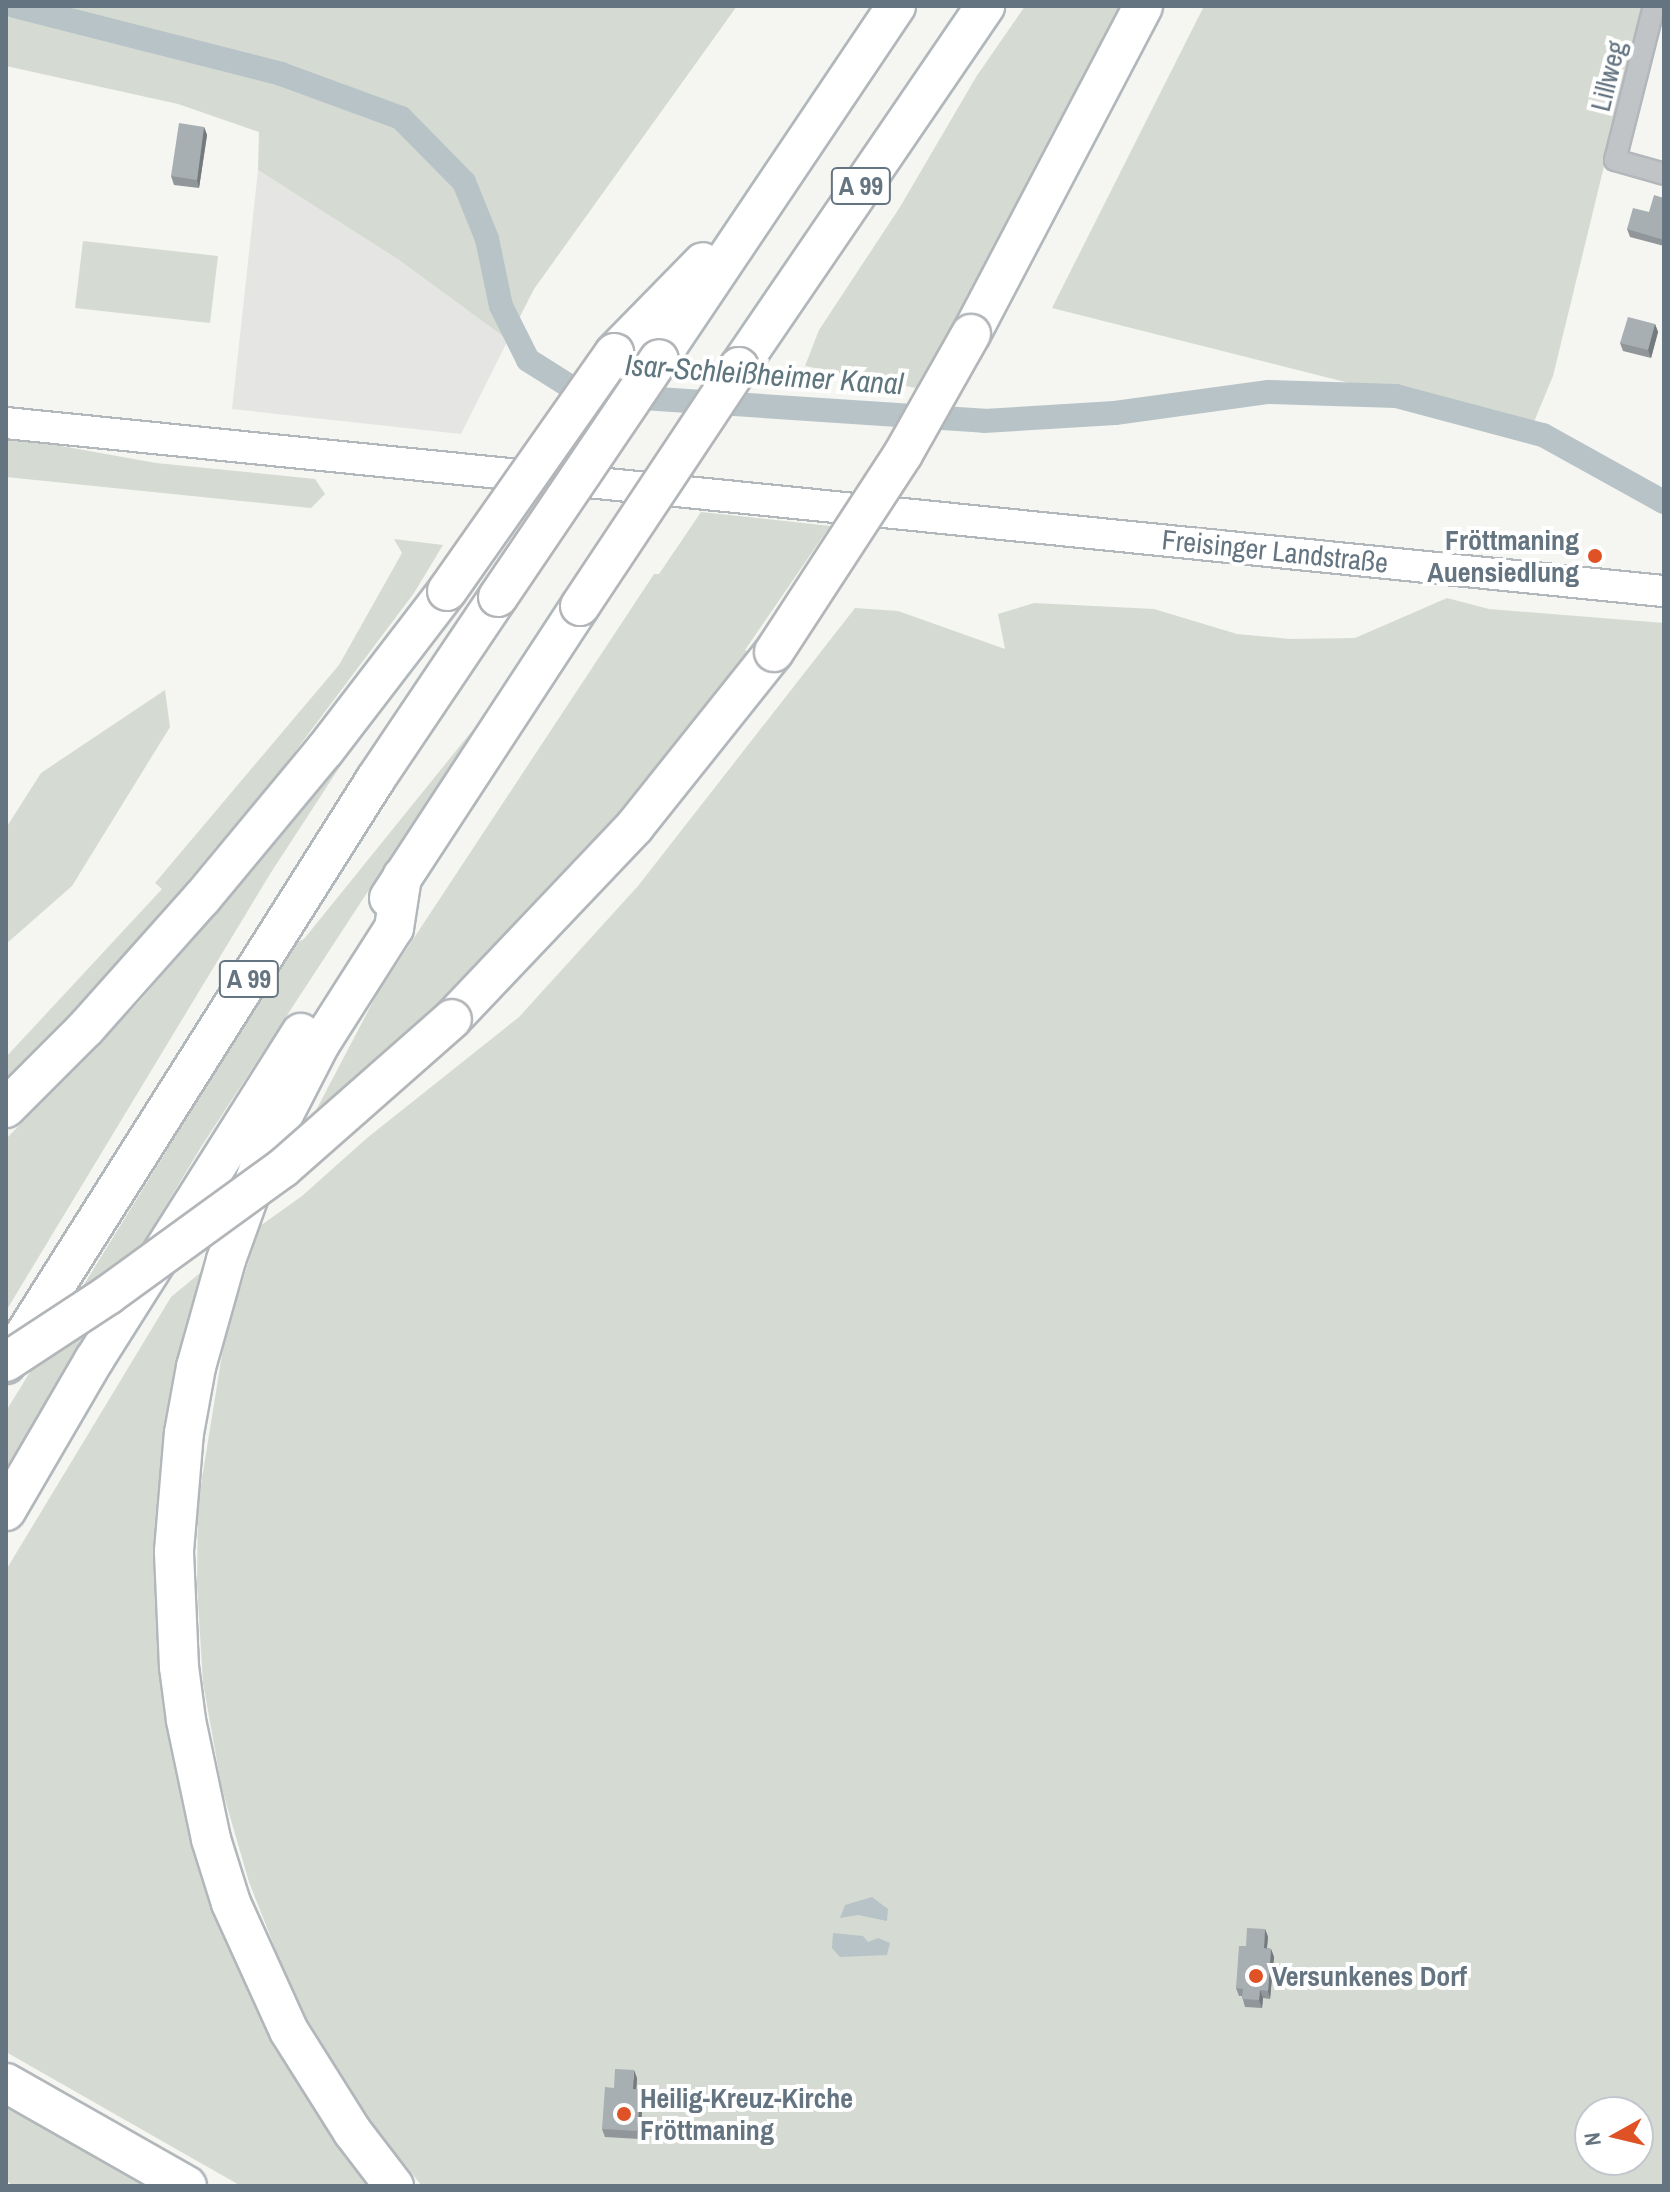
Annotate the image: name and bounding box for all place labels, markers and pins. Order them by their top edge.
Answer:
place label: Fröttmaning Auensiedlung [1427,523,1579,589]
marker: Fröttmaning Auensiedlung [1586,547,1604,565]
place label: Versunkenes Dorf [1272,1959,1467,1993]
marker: Versunkenes Dorf [1247,1967,1265,1985]
place label: Heilig-Kreuz-Kirche Fröttmaning [640,2081,853,2147]
marker: Heilig-Kreuz-Kirche Fröttmaning [615,2105,633,2123]

